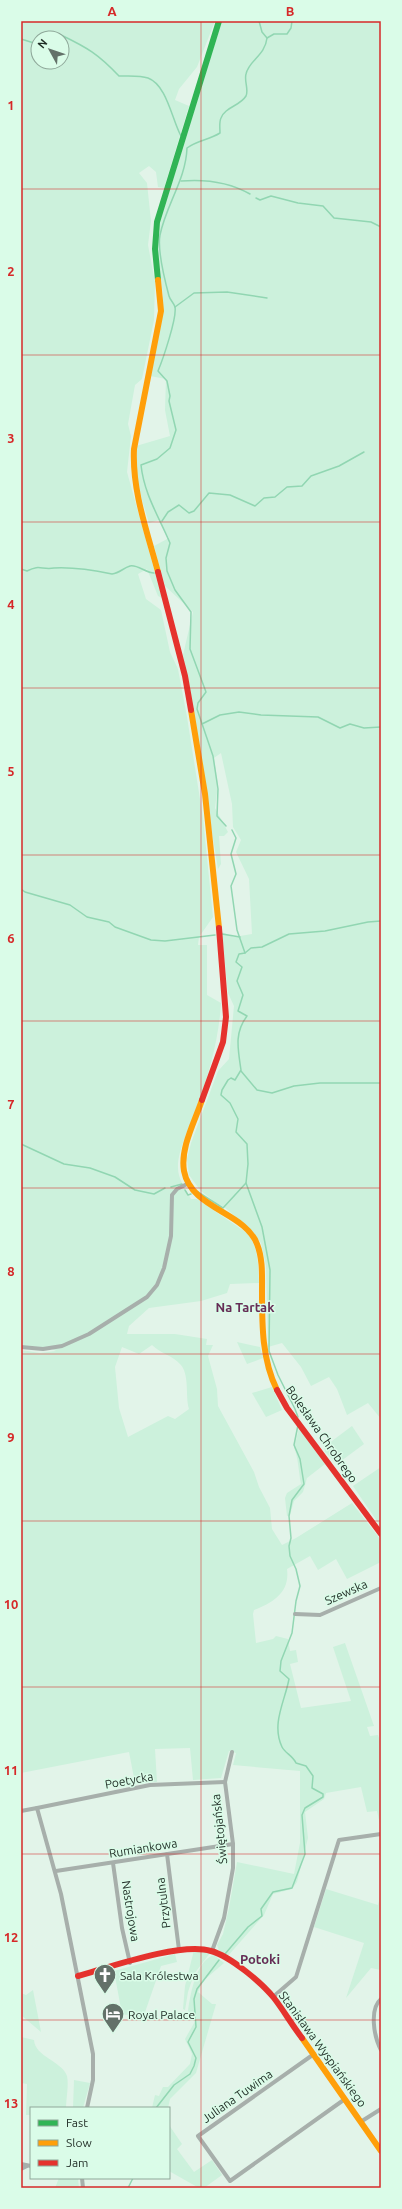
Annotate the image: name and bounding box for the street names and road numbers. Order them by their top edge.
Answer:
street label: Bolesława Chrobrego [284,1383,360,1485]
street label: Szewska [323,1577,369,1607]
street label: Poetycka [104,1769,154,1791]
street label: Świętojańska [209,1793,229,1865]
street label: Rumiankowa [108,1836,178,1860]
street label: Przytulna [153,1877,173,1929]
street label: Nastrojowa [120,1880,142,1942]
street label: Stanisława Wyspiańskiego [277,1989,369,2109]
street label: Juliana Tuwima [199,2067,275,2125]

